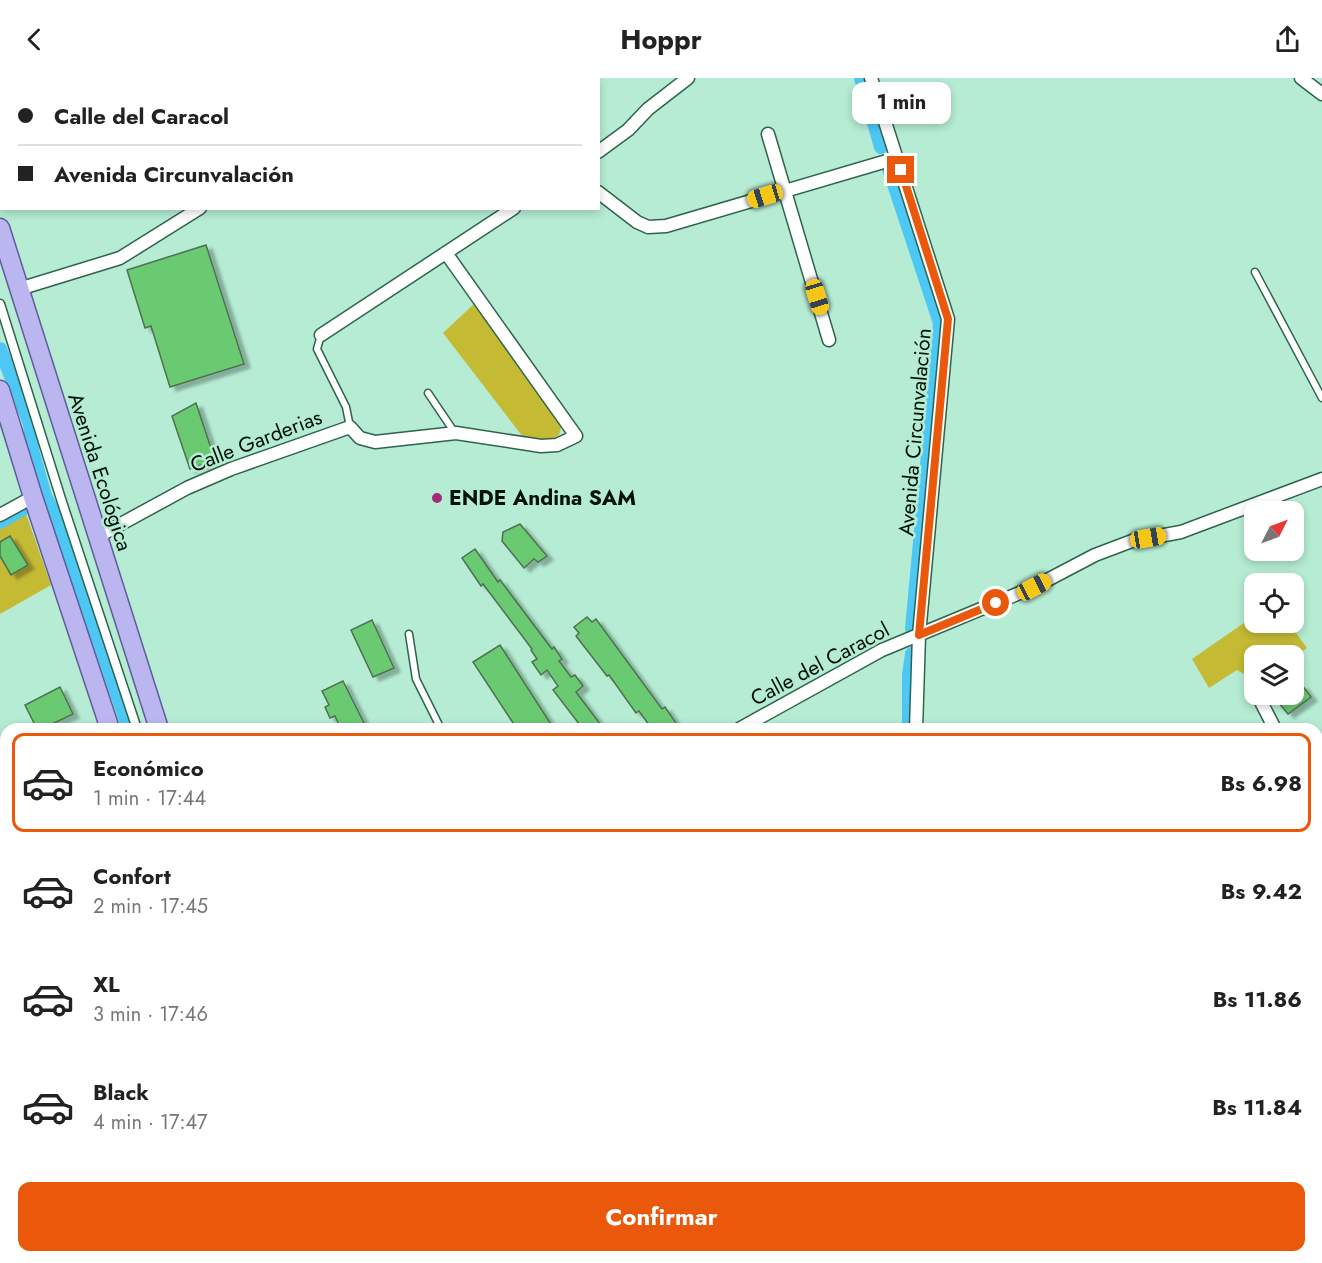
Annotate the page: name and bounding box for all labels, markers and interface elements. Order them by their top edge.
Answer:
text: Hoppr [620,20,702,59]
icon: back [18,23,51,56]
icon: share [1271,23,1304,56]
callout: 1 min [852,83,950,125]
text: 1 min [877,88,926,117]
text: Calle del Caracol [54,100,229,132]
route end [887,156,914,183]
text: Avenida Circunvalación [54,158,294,190]
car [745,182,785,210]
car [803,277,831,317]
street label: Avenida Circunvalación [891,327,939,537]
street label: Avenida Ecológica [60,389,140,555]
street label: Calle Garderias [186,402,326,480]
place label: ENDE Andina SAM [449,483,636,513]
marker: ENDE Andina SAM [430,491,444,505]
north arrow [1244,501,1304,561]
map controls [1244,501,1304,705]
car [1129,526,1167,550]
car [1014,571,1054,603]
button: locate [1244,573,1304,633]
route start [982,589,1009,616]
street label: Calle del Caracol [745,615,895,713]
button: layers [1244,645,1304,705]
text: Económico [93,752,204,784]
icon: car [21,756,75,810]
text: Bs 6.98 [1220,767,1302,799]
text: 1 min · 17:44 [93,784,206,813]
text: Confort [93,860,171,892]
icon: car [21,864,75,918]
text: Bs 9.42 [1221,875,1302,907]
text: 2 min · 17:45 [93,892,208,921]
text: XL [93,968,120,1000]
icon: car [21,972,75,1026]
text: Bs 11.86 [1213,983,1302,1015]
text: 3 min · 17:46 [93,1000,208,1029]
text: Black [93,1076,149,1108]
icon: car [21,1080,75,1134]
text: Bs 11.84 [1212,1091,1302,1123]
text: 4 min · 17:47 [93,1108,208,1137]
button: Confirmar [18,1182,1305,1251]

